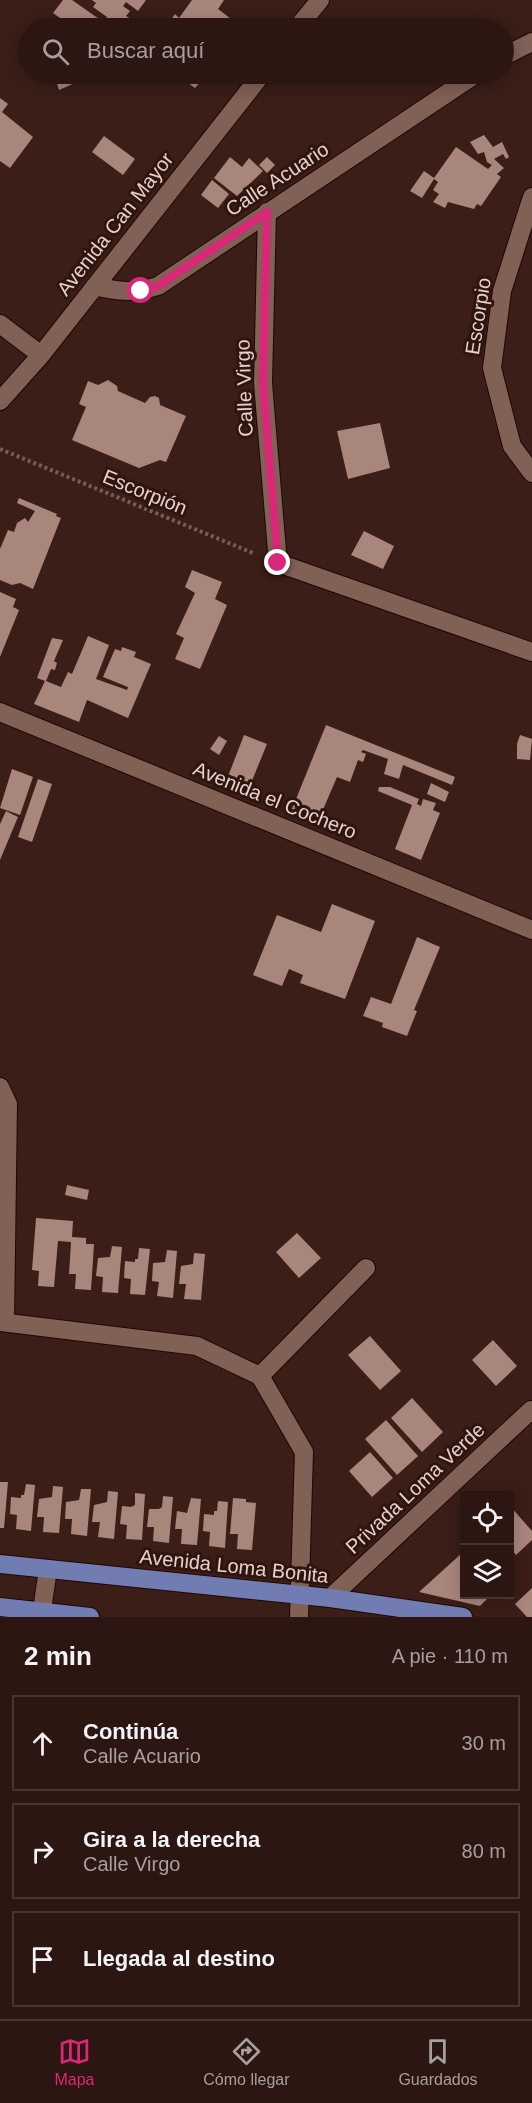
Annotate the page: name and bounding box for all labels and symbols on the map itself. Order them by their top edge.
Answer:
street label: Calle Acuario [222,138,332,220]
street label: Avenida Can Mayor [52,148,178,300]
street label: Escorpio [461,276,495,356]
route start [127,277,153,303]
street label: Calle Virgo [231,339,257,437]
street label: Escorpión [100,465,190,519]
route end [264,549,290,575]
street label: Avenida el Cochero [190,757,360,843]
street label: Privada Loma Verde [341,1418,489,1558]
street label: Avenida Loma Bonita [138,1545,330,1587]

